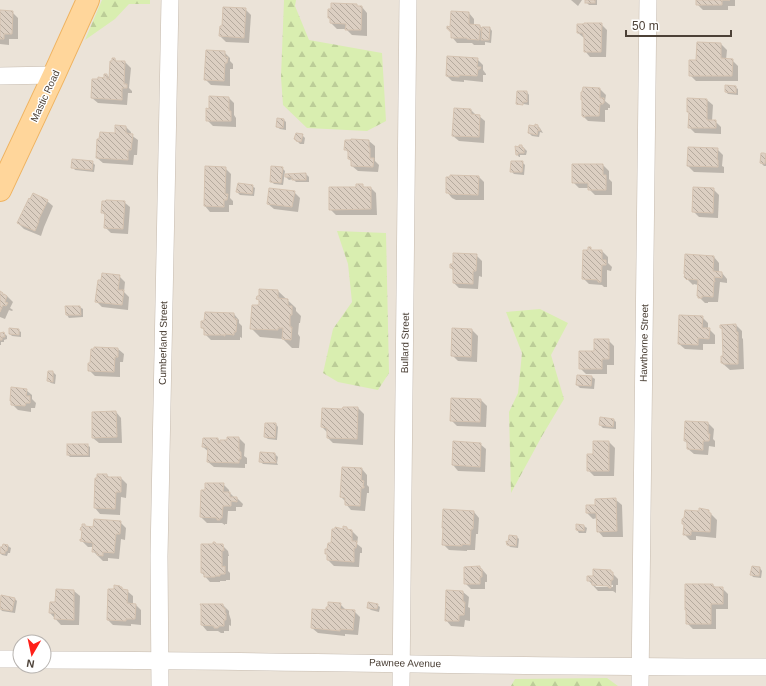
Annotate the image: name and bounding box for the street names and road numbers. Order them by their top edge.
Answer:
street label: Mastic Road [28,68,62,124]
street label: Cumberland Street [157,301,169,385]
street label: Hawthorne Street [638,304,650,382]
street label: Bullard Street [399,312,411,373]
street label: Pawnee Avenue [369,657,442,669]

